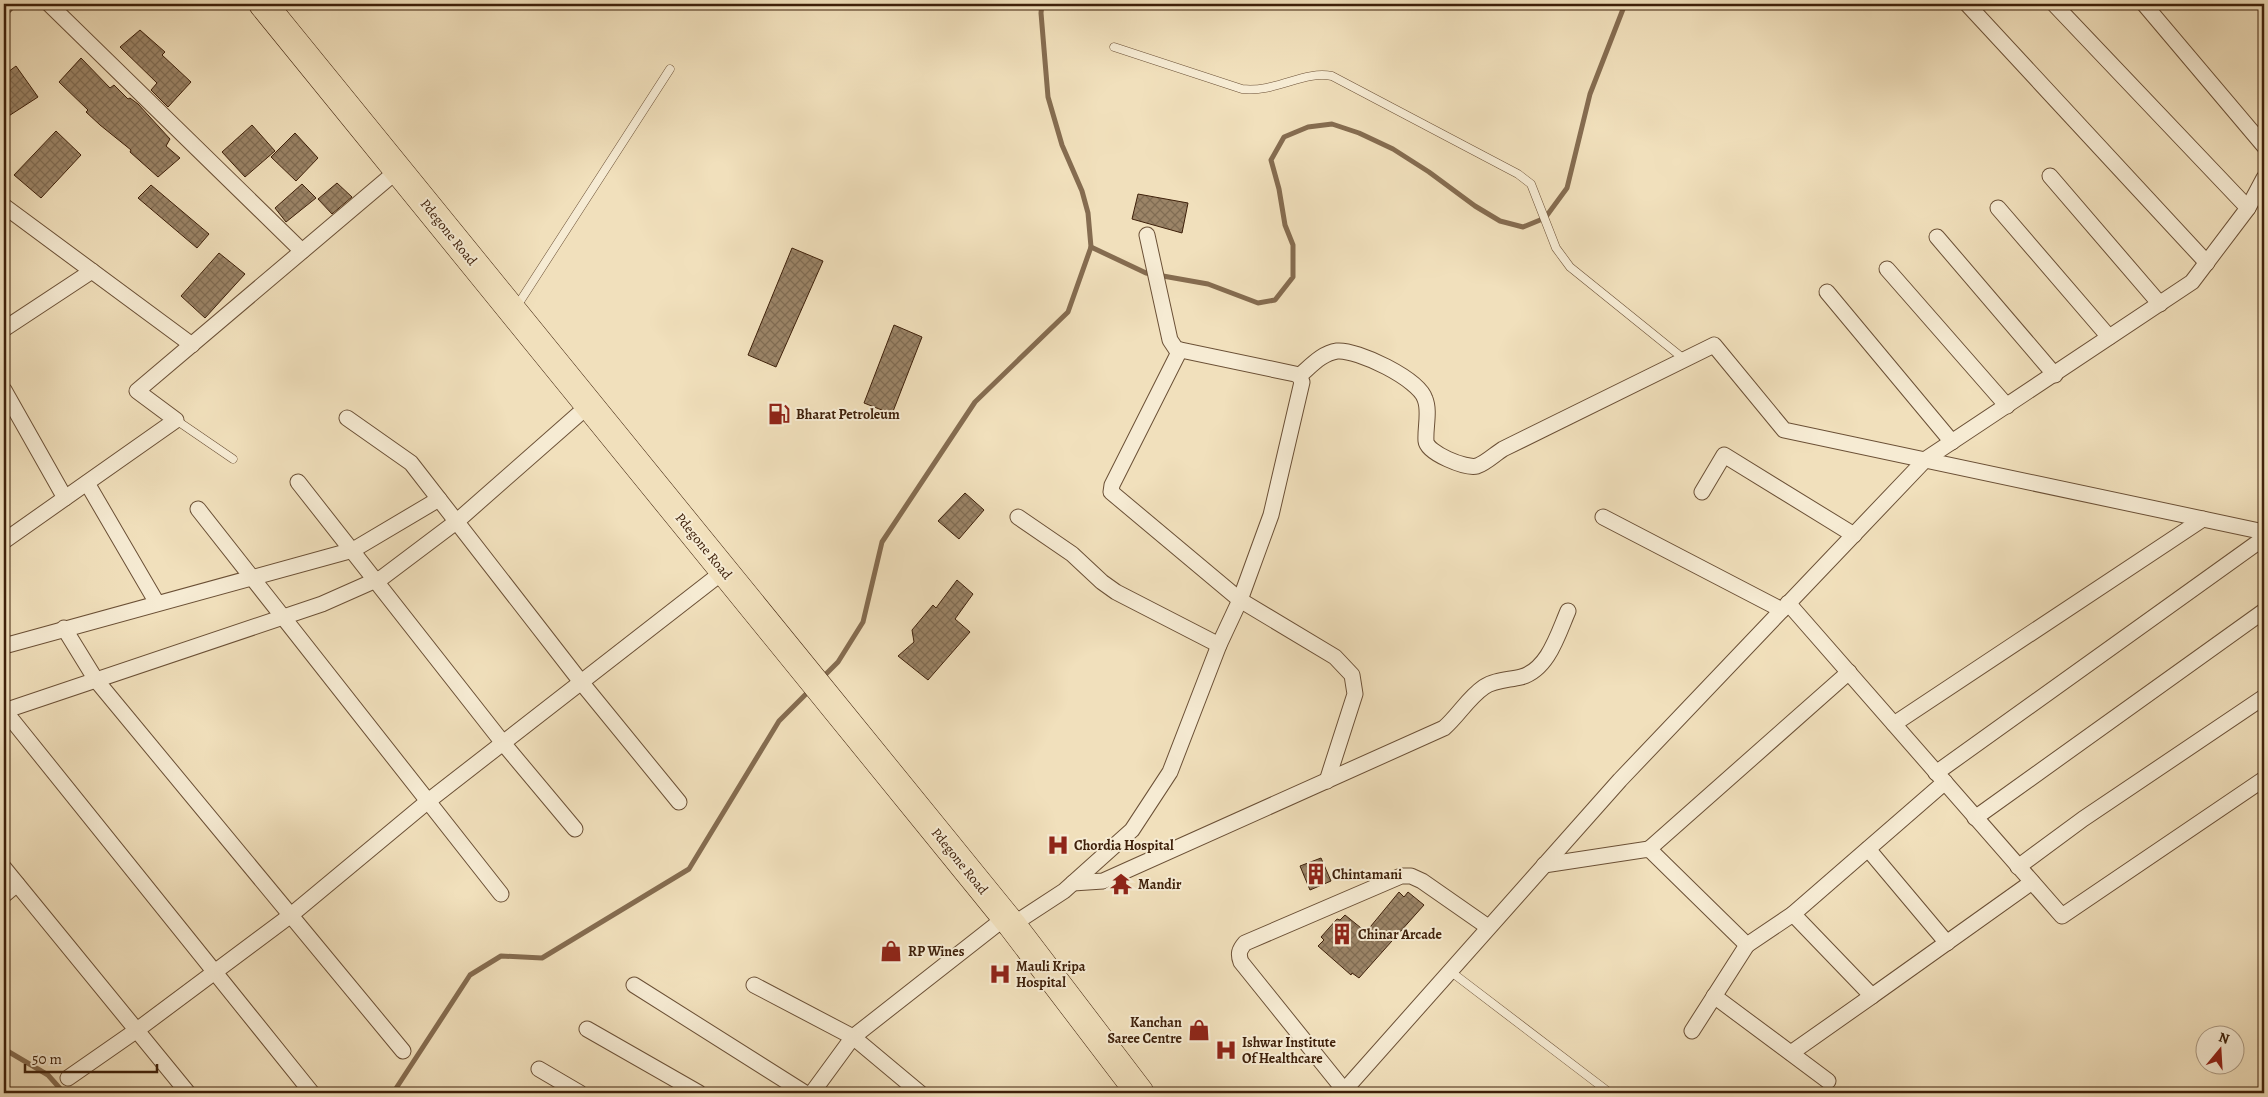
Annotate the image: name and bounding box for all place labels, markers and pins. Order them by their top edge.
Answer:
fuel station icon: Bharat Petroleum [766,401,792,427]
place label: Bharat Petroleum [796,405,900,424]
hospital icon: Chordia Hospital [1045,832,1071,858]
place label: Chordia Hospital [1074,836,1174,855]
building icon: Chintamani [1303,861,1329,887]
place label: Chintamani [1332,865,1402,884]
temple icon: Mandir [1108,871,1134,897]
place label: Mandir [1138,875,1182,894]
building icon: Chinar Arcade [1329,921,1355,947]
place label: Chinar Arcade [1358,925,1442,944]
shop icon: RP Wines [878,938,904,964]
place label: RP Wines [908,942,965,961]
place label: Mauli Kripa Hospital [1016,957,1086,992]
hospital icon: Mauli Kripa Hospital [987,961,1013,987]
place label: Kanchan Saree Centre [1107,1013,1183,1048]
shop icon: Kanchan Saree Centre [1186,1017,1212,1043]
place label: Ishwar Institute Of Healthcare [1242,1033,1336,1068]
hospital icon: Ishwar Institute Of Healthcare [1213,1037,1239,1063]

